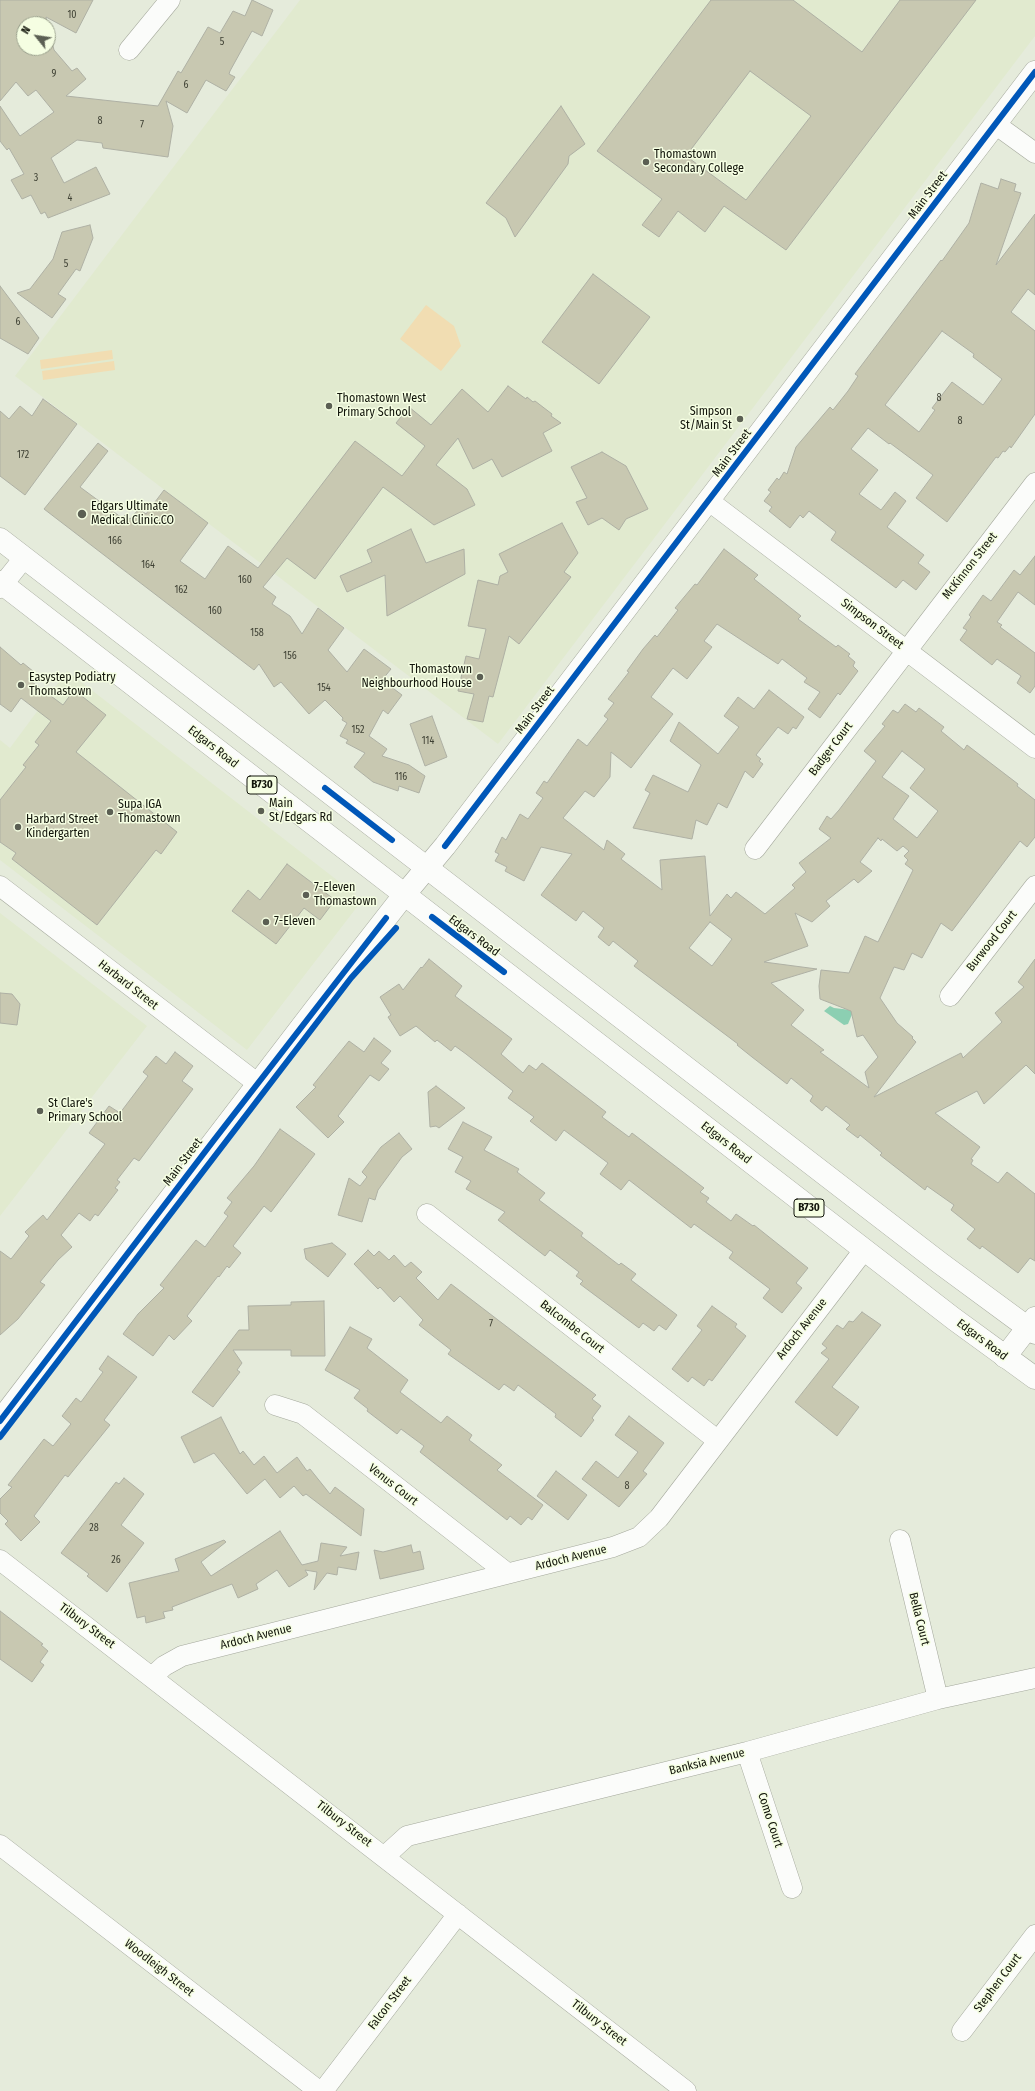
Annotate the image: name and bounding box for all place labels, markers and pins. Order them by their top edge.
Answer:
place label: Thomastown Secondary College [654,148,744,176]
marker: Thomastown Secondary College [641,157,651,167]
place label: Thomastown West Primary School [337,392,426,420]
marker: Thomastown West Primary School [324,401,334,411]
place label: Simpson St/Main St [680,405,732,433]
marker: Simpson St/Main St [735,414,745,424]
place label: Edgars Ultimate Medical Clinic.CO [91,500,174,528]
marker: Edgars Ultimate Medical Clinic.CO [76,508,88,520]
place label: Thomastown Neighbourhood House [362,663,472,691]
place label: Easystep Podiatry Thomastown [29,671,116,699]
marker: Thomastown Neighbourhood House [475,672,485,682]
marker: Easystep Podiatry Thomastown [16,680,26,690]
place label: Main St/Edgars Rd [269,797,332,825]
place label: Supa IGA Thomastown [118,798,181,826]
marker: Main St/Edgars Rd [256,806,266,816]
marker: Supa IGA Thomastown [105,807,115,817]
place label: Harbard Street Kindergarten [26,813,98,841]
marker: Harbard Street Kindergarten [13,822,23,832]
place label: 7-Eleven Thomastown [314,881,377,909]
marker: 7-Eleven Thomastown [301,890,311,900]
place label: 7-Eleven [274,915,315,929]
marker: 7-Eleven [261,917,271,927]
place label: St Clare's Primary School [48,1097,122,1125]
marker: St Clare's Primary School [35,1106,45,1116]

